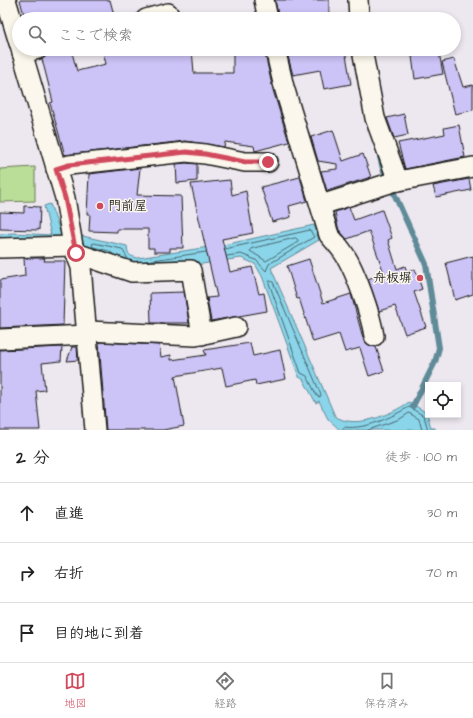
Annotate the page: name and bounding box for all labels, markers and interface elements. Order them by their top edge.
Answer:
search box [12,12,461,56]
icon: search [26,23,48,45]
text: ここで検索 [58,25,133,46]
route end [259,153,277,171]
place label: 門前屋 [108,197,147,215]
marker: 門前屋 [95,201,105,211]
route start [67,244,85,262]
place label: 舟板塀 [373,269,412,287]
marker: 舟板塀 [415,273,425,283]
map controls [425,382,461,418]
button: locate [425,382,461,418]
text: 2 分 [16,446,50,470]
text: 徒歩 · 100 m [385,448,457,466]
icon: ahead [16,502,38,524]
text: 直進 [54,503,84,524]
text: 30 m [427,504,457,522]
icon: right [16,562,38,584]
text: 右折 [54,563,84,584]
text: 70 m [425,564,457,582]
icon: arrive [16,622,38,644]
text: 目的地に到着 [54,623,144,644]
tab: 地図 [64,670,86,711]
tab: 経路 [214,670,236,711]
tab: 保存済み [365,670,409,711]

